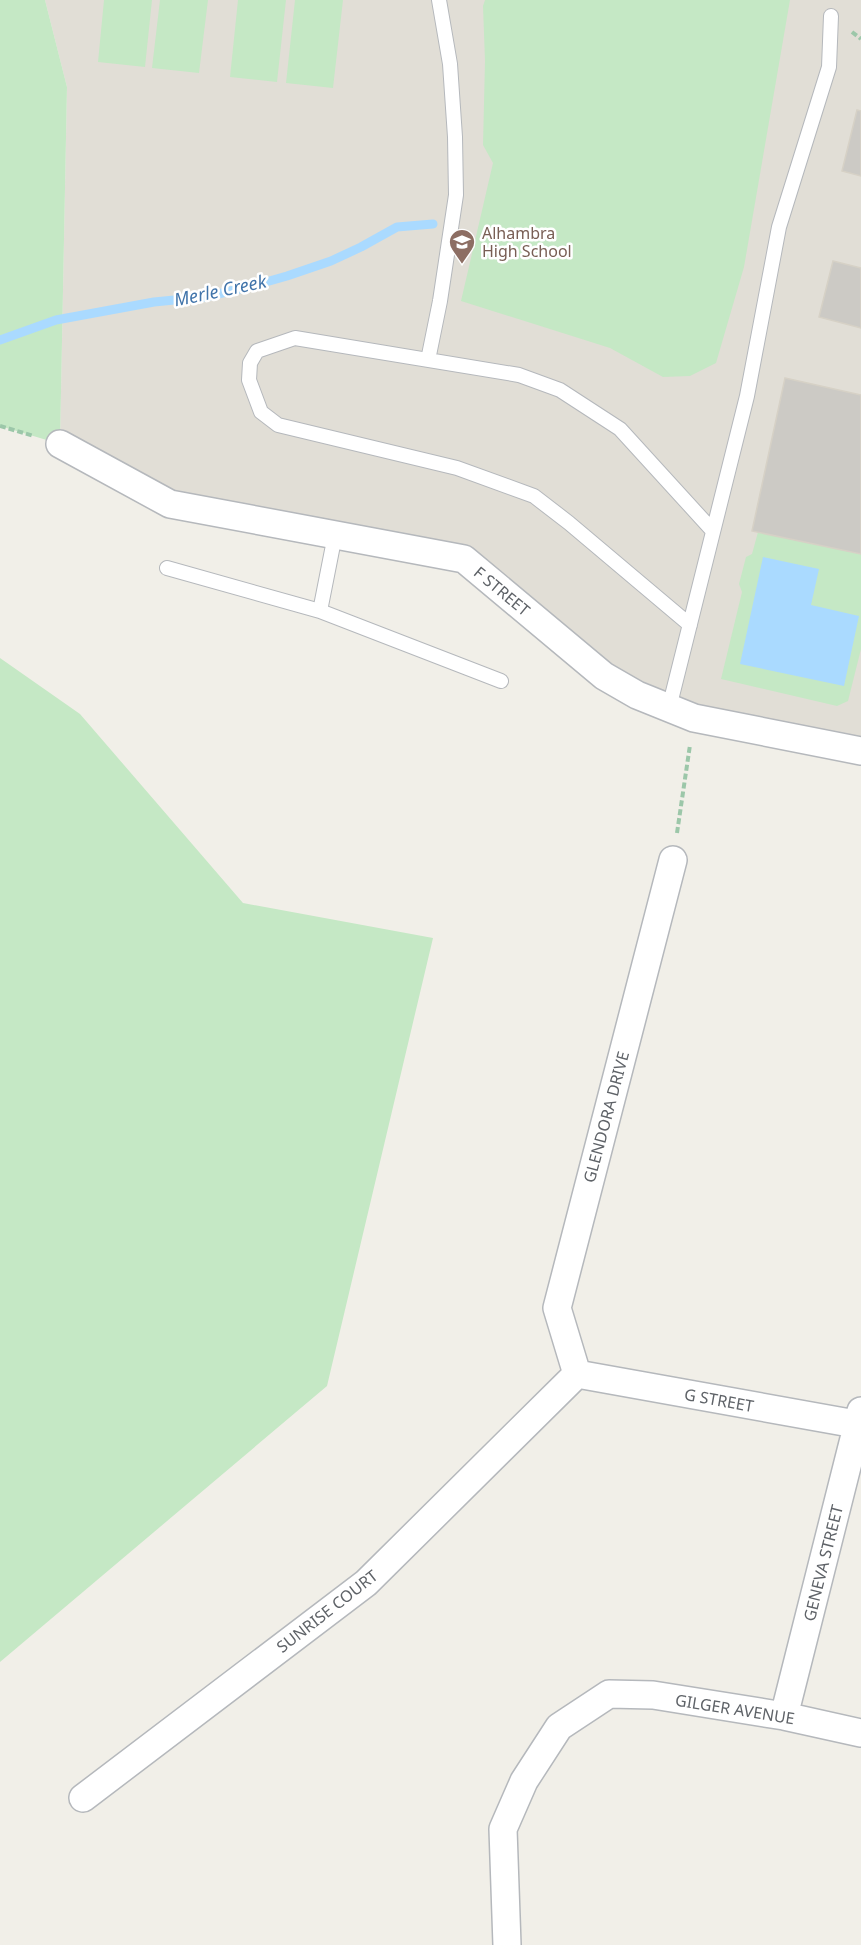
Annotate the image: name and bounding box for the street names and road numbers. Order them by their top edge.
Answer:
street label: F STREET [469,561,535,621]
street label: GLENDORA DRIVE [578,1049,634,1185]
street label: G STREET [683,1383,756,1417]
street label: GENEVA STREET [798,1502,848,1624]
street label: SUNRISE COURT [272,1565,382,1657]
street label: GILGER AVENUE [674,1689,796,1729]

